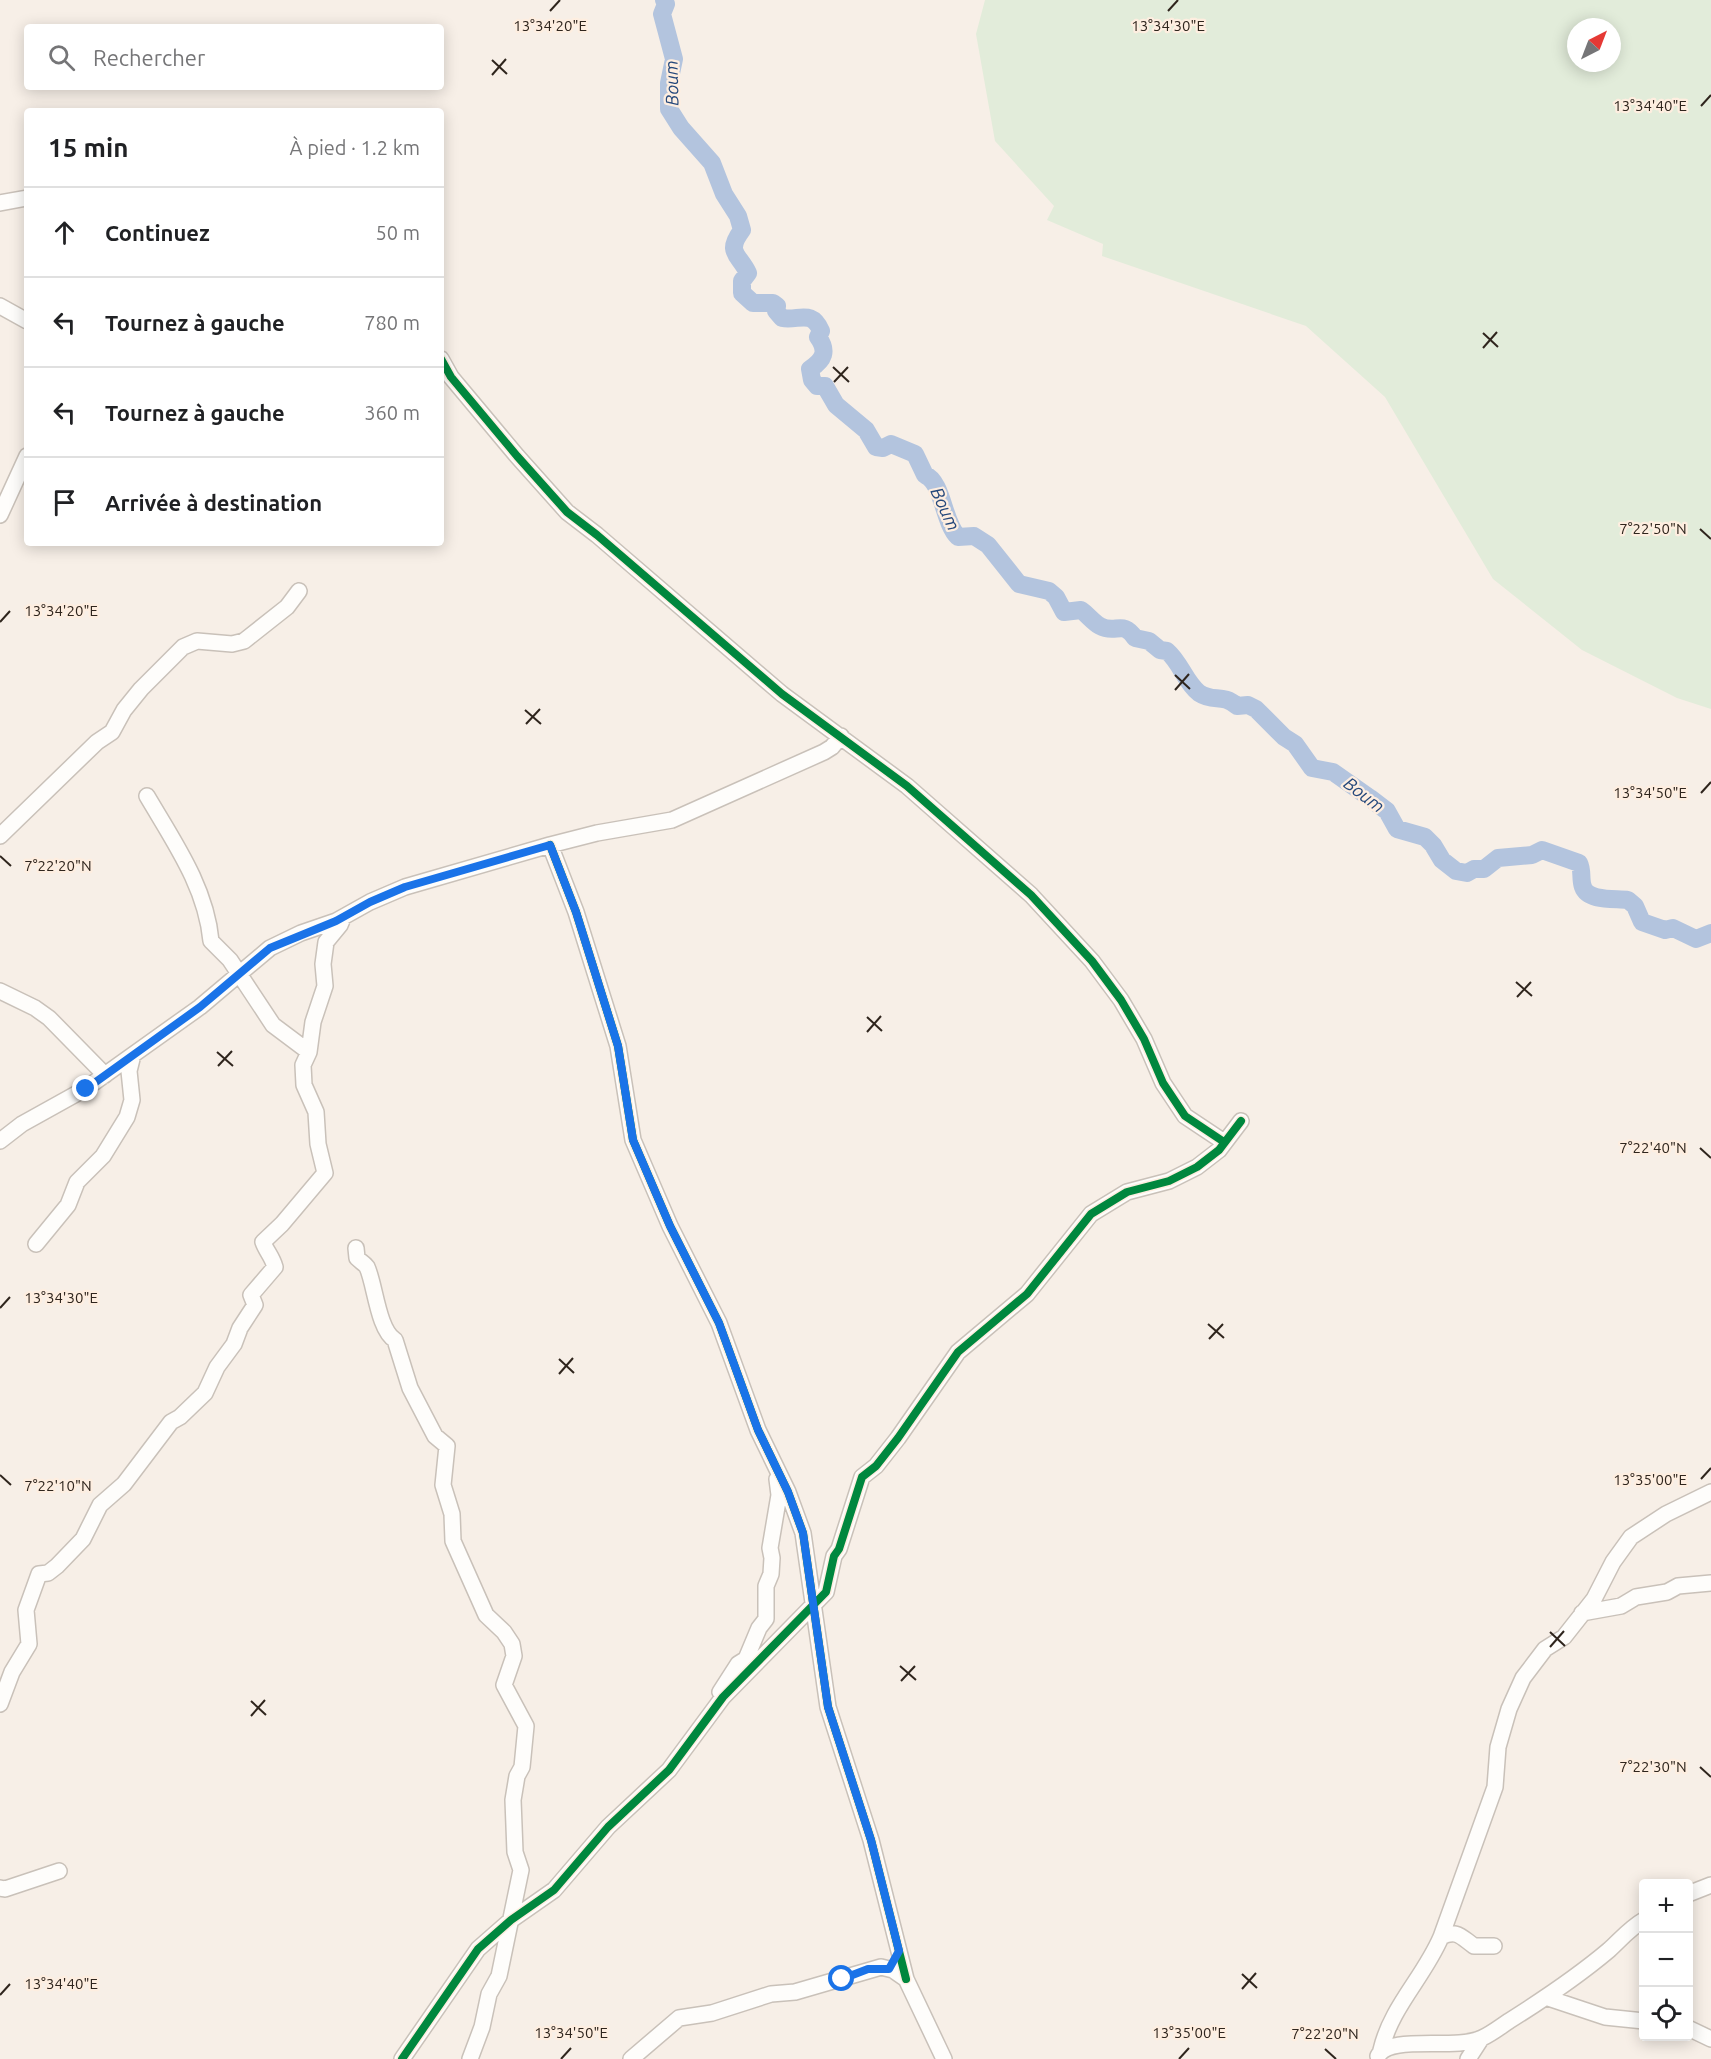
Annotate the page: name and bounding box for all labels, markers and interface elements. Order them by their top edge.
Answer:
text: 13°34'20"E [513,17,587,34]
text: 13°34'30"E [1131,17,1205,34]
north arrow [1567,18,1621,72]
search box [24,24,444,90]
icon: search [45,41,78,74]
text: Rechercher [93,45,205,70]
water label: Boum [661,60,681,106]
text: 13°34'40"E [1613,97,1687,114]
text: 15 min [48,133,128,162]
text: À pied · 1.2 km [290,136,420,159]
icon: ahead [48,216,81,249]
text: Continuez [105,220,210,245]
text: 50 m [376,221,420,244]
icon: left [48,306,81,339]
text: Tournez à gauche [105,310,285,335]
text: 780 m [364,311,420,334]
icon: left [48,396,81,429]
text: Tournez à gauche [105,400,285,425]
text: 360 m [364,401,420,424]
water label: Boum [927,484,965,533]
icon: arrive [48,486,81,519]
text: Arrivée à destination [105,490,322,515]
text: 7°22'50"N [1619,520,1687,537]
text: 13°34'20"E [24,602,98,619]
water label: Boum [1340,773,1389,816]
text: 13°34'50"E [1613,784,1687,801]
text: 7°22'20"N [24,857,92,874]
route end [72,1075,98,1101]
text: 7°22'40"N [1619,1139,1687,1156]
text: 13°34'30"E [24,1289,98,1306]
text: 13°35'00"E [1613,1471,1687,1488]
text: 7°22'10"N [24,1477,92,1494]
text: 7°22'30"N [1619,1758,1687,1775]
map controls [1639,1879,1693,2041]
button: + [1639,1879,1693,1933]
button: − [1639,1933,1693,1987]
route start [828,1965,854,1991]
text: 13°34'40"E [24,1975,98,1992]
button: locate [1639,1987,1693,2041]
text: 13°34'50"E [534,2024,608,2041]
text: 13°35'00"E [1152,2024,1226,2041]
text: 7°22'20"N [1291,2025,1359,2042]

